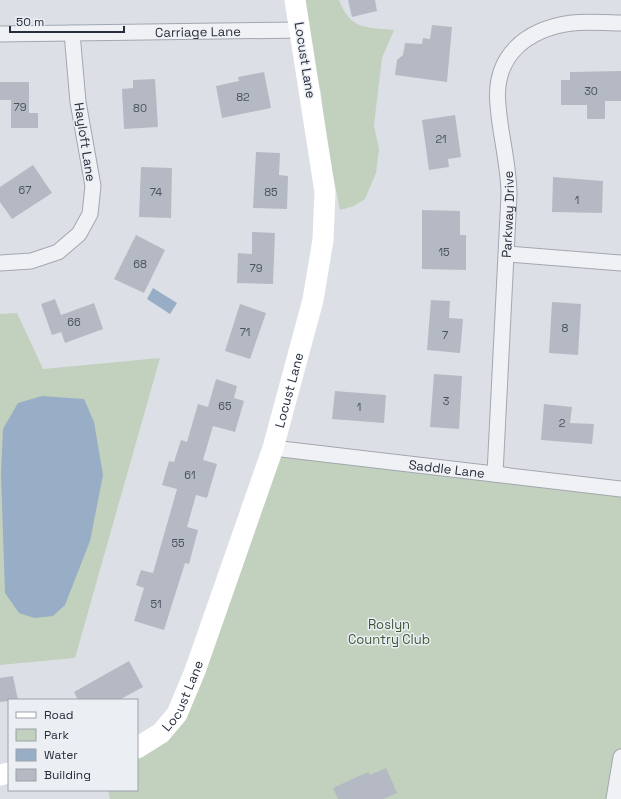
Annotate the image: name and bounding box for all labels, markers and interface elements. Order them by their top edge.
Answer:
scale bar [10,8,124,34]
text: 50 m [16,14,44,30]
street label: Locust Lane [291,21,319,99]
street label: Carriage Lane [155,22,241,40]
house number: 30 [584,84,598,98]
house number: 82 [236,90,250,104]
house number: 79 [14,100,27,114]
street label: Hayloft Lane [70,101,100,183]
house number: 80 [133,101,147,115]
house number: 21 [435,132,447,146]
street label: Parkway Drive [497,170,518,258]
house number: 67 [19,183,31,197]
house number: 74 [150,185,162,199]
house number: 85 [264,185,278,199]
house number: 1 [575,193,579,207]
house number: 15 [438,245,450,259]
house number: 68 [133,257,147,271]
house number: 79 [250,261,263,275]
house number: 66 [67,315,81,329]
house number: 8 [562,321,569,335]
house number: 71 [240,325,250,339]
house number: 7 [442,328,448,342]
street label: Locust Lane [270,351,307,430]
house number: 3 [443,394,450,408]
house number: 65 [218,399,232,413]
house number: 1 [357,400,361,414]
house number: 2 [559,416,566,430]
street label: Saddle Lane [408,456,486,481]
house number: 61 [184,468,196,482]
house number: 55 [171,536,185,550]
house number: 51 [150,597,162,611]
park label: Roslyn Country Club [348,616,430,648]
street label: Locust Lane [158,658,207,735]
legend [8,699,138,791]
text: Road [44,707,73,723]
text: Park [44,727,69,743]
text: Water [44,747,78,763]
text: Building [44,767,91,783]

